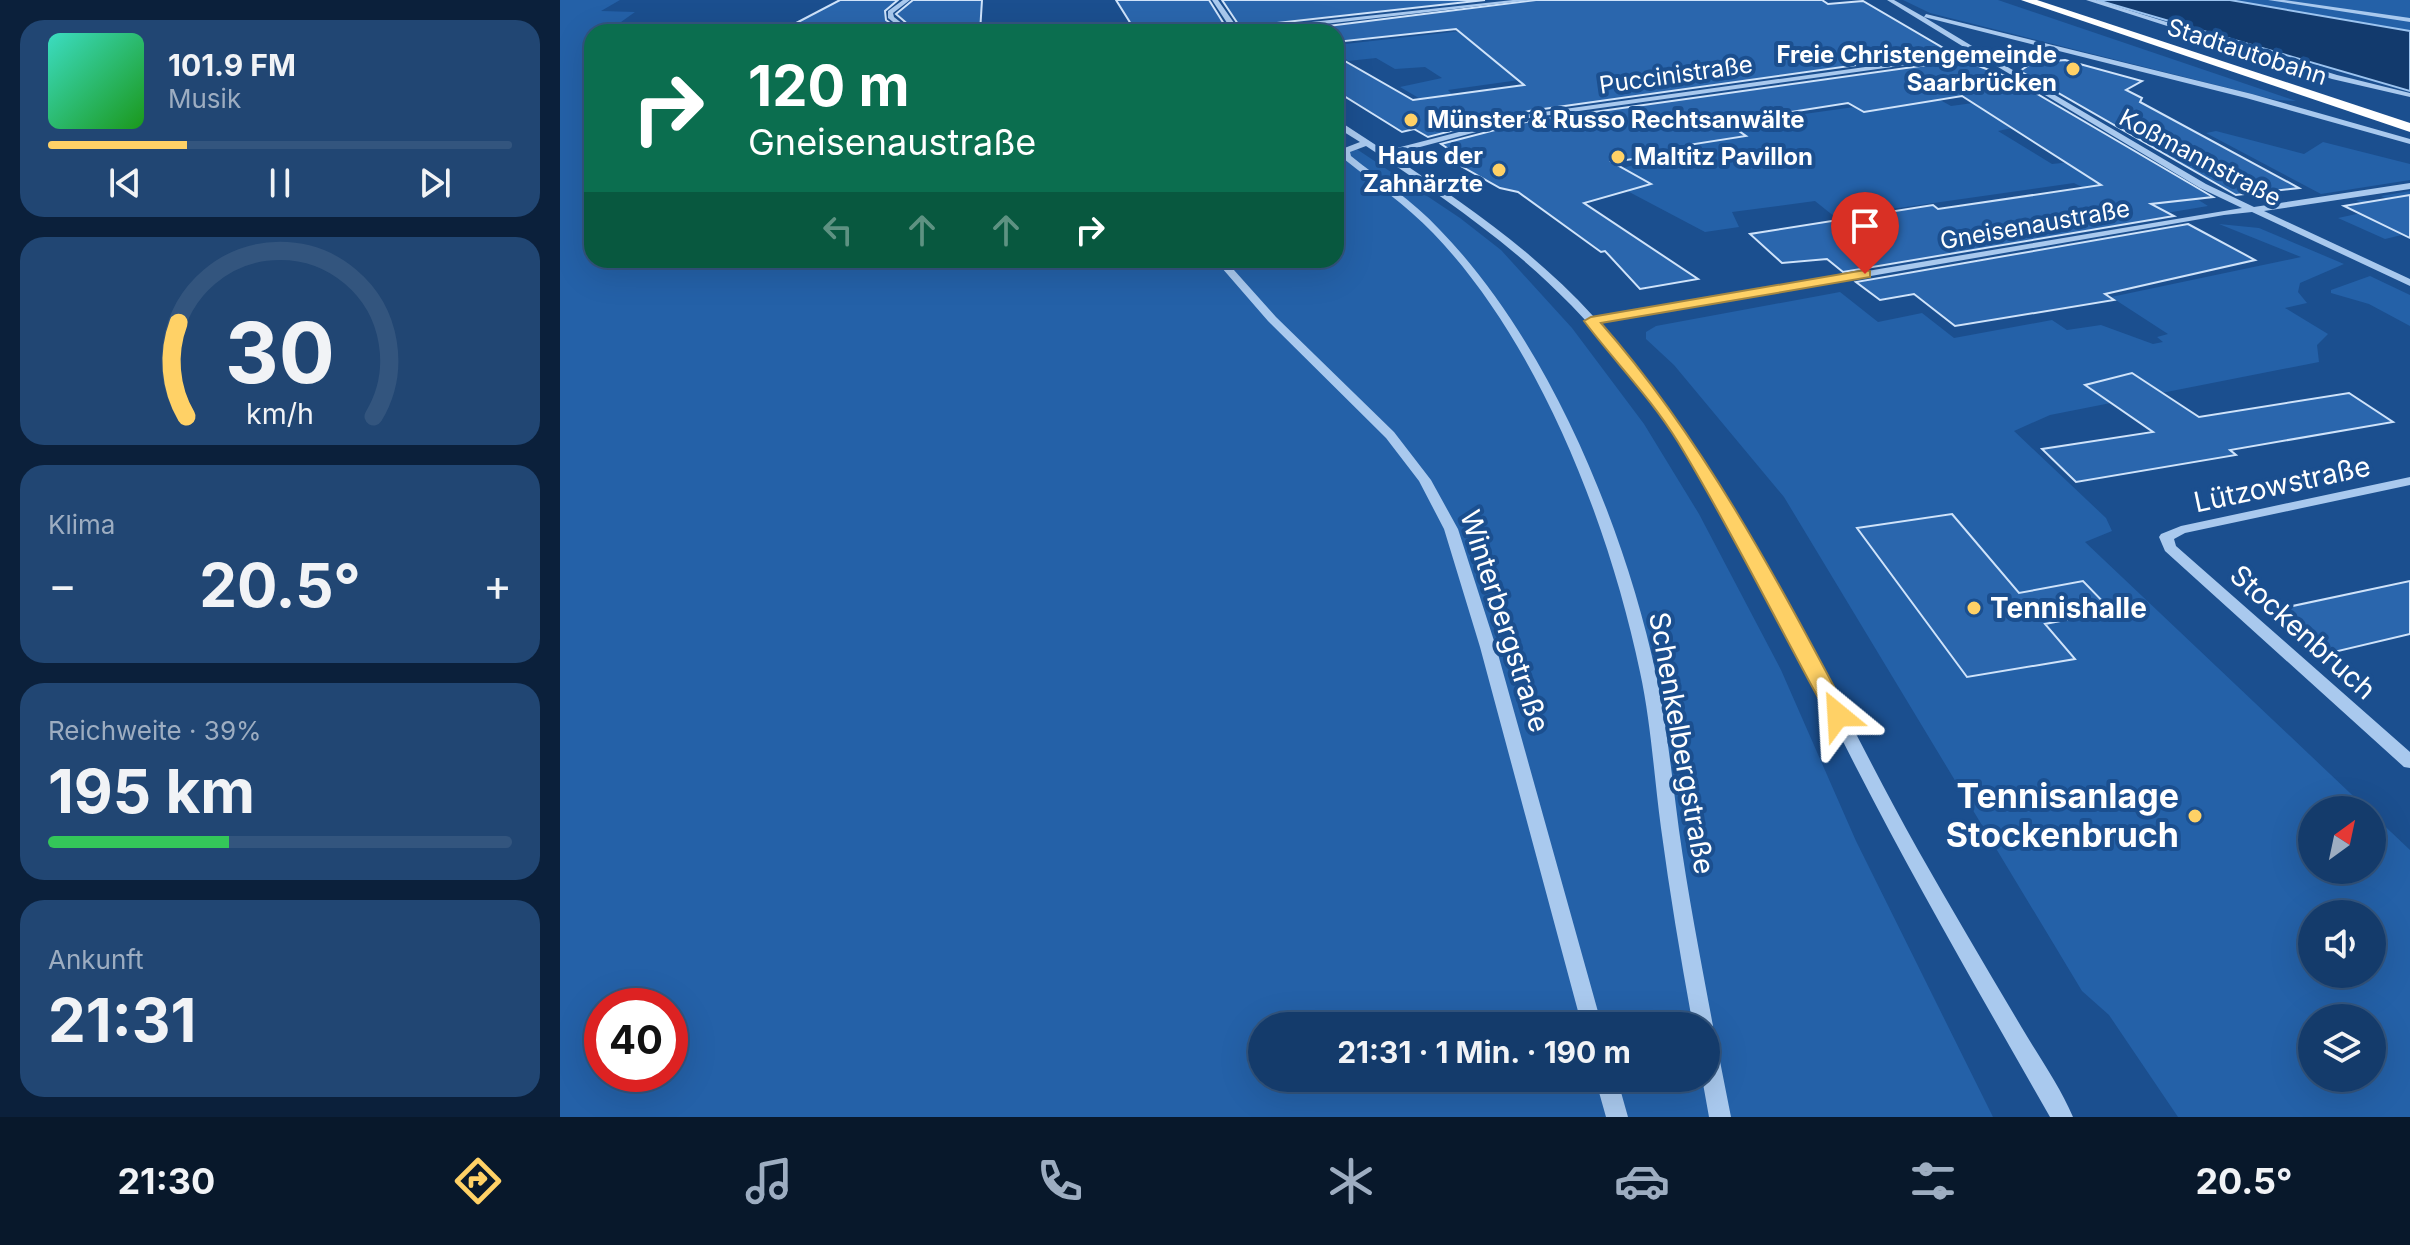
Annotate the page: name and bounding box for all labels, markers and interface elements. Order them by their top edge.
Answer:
street label: Stadtautobahn [2164,12,2331,91]
place label: Freie Christengemeinde Saarbrücken [1777,40,2057,97]
text: 101.9 FM [168,47,296,83]
street label: Puccinistraße [1597,49,1754,100]
text: 120 m [748,52,910,120]
icon: right [616,56,720,160]
marker: Freie Christengemeinde Saarbrücken [2064,60,2082,78]
text: Musik [168,83,241,114]
street label: Koßmannstraße [2114,103,2286,212]
place label: Münster & Russo Rechtsanwälte [1427,105,1805,134]
marker: Münster & Russo Rechtsanwälte [1402,111,1420,129]
text: Gneisenaustraße [748,120,1036,164]
place label: Haus der Zahnärzte [1363,141,1483,198]
place label: Maltitz Pavillon [1634,142,1813,171]
marker: Maltitz Pavillon [1609,148,1627,166]
icon: previous [103,161,147,205]
icon: pause [258,161,302,205]
icon: next [413,161,457,205]
marker: Haus der Zahnärzte [1490,161,1508,179]
pin [1831,192,1899,274]
street label: Gneisenaustraße [1938,194,2132,255]
icon: arrive [1843,204,1887,248]
icon: left [816,208,860,252]
icon: ahead [900,208,944,252]
icon: ahead [984,208,1028,252]
icon: right [1068,208,1112,252]
text: 30 [225,302,335,403]
text: km/h [246,396,314,431]
street label: Lützowstraße [2191,449,2373,519]
street label: Winterbergstraße [1453,506,1557,736]
text: Klima [48,509,115,540]
text: 20.5° [199,549,361,621]
text: − [48,558,77,612]
text: + [483,558,512,612]
street label: Stockenbruch [2223,558,2383,706]
place label: Tennishalle [1990,591,2147,625]
marker: Tennishalle [1965,599,1983,617]
street label: Schenkelbergstraße [1642,609,1722,877]
position arrow [1796,673,1880,757]
text: Reichweite · 39% [48,715,262,746]
text: 195 km [48,755,255,827]
place label: Tennisanlage Stockenbruch [1946,775,2179,855]
north arrow [2298,796,2386,884]
map controls [2298,796,2386,1092]
marker: Tennisanlage Stockenbruch [2186,807,2204,825]
button: sound [2298,900,2386,988]
text: Ankunft [48,944,144,975]
text: 21:31 [48,984,196,1056]
speed limit sign: 40 [584,988,688,1092]
button: layers [2298,1004,2386,1092]
text: 21:31 · 1 Min. · 190 m [1337,1034,1631,1070]
icon: directions [450,1153,506,1209]
icon: music [741,1153,797,1209]
icon: phone [1032,1153,1088,1209]
icon: climate [1323,1153,1379,1209]
icon: car [1614,1153,1670,1209]
icon: filters [1905,1153,1961,1209]
text: 21:30 [117,1159,215,1203]
text: 20.5° [2195,1159,2292,1203]

